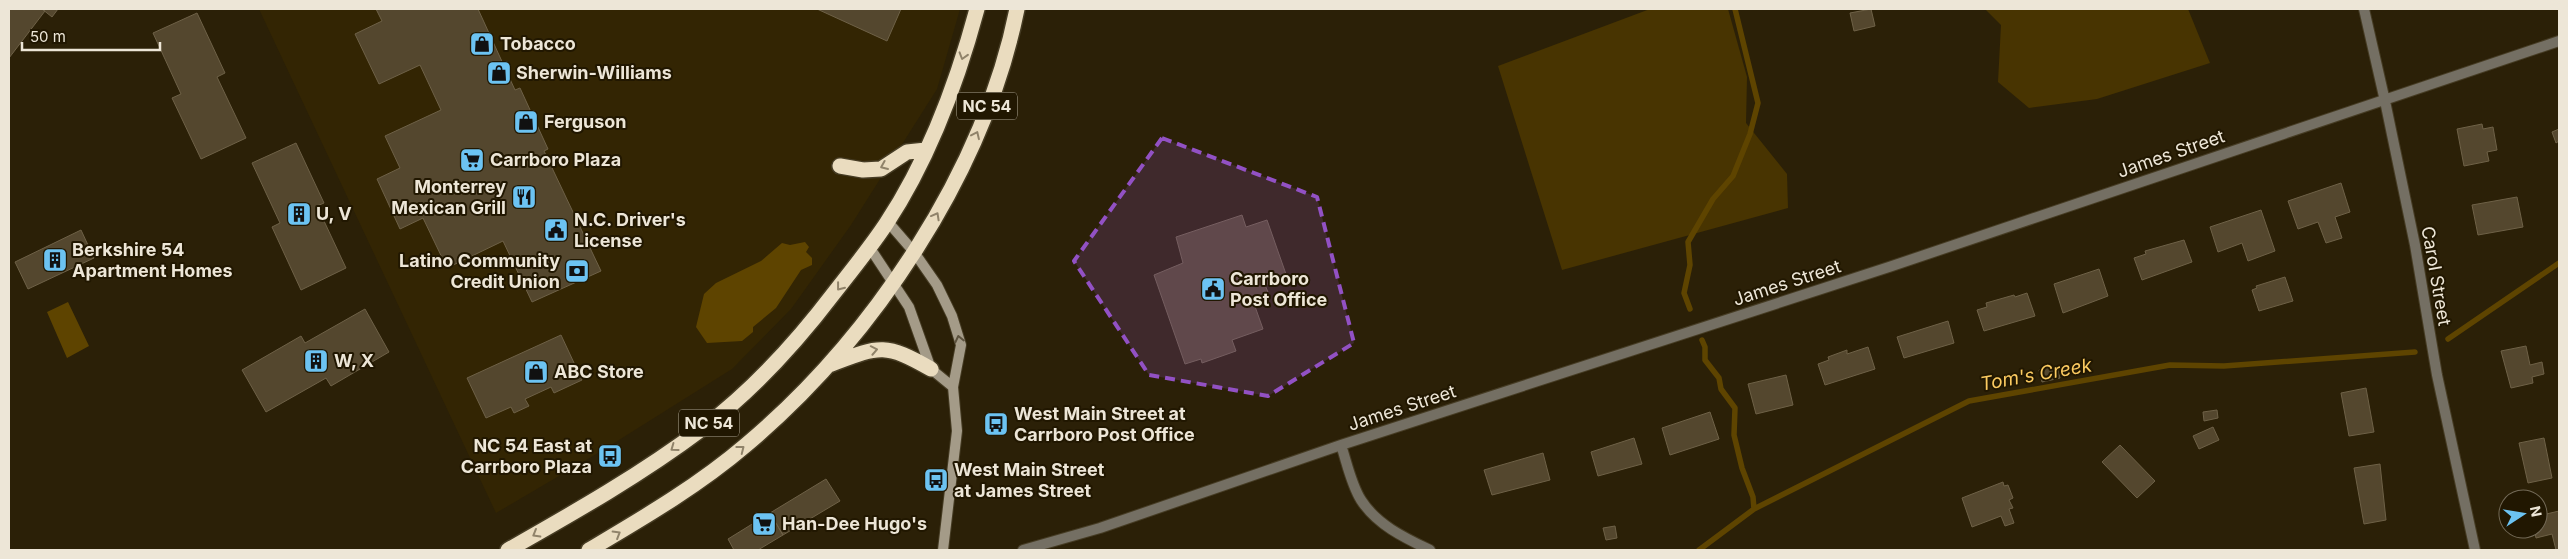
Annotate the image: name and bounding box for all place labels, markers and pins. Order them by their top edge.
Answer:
shop icon: Tobacco [469,31,495,57]
place label: Tobacco [500,33,576,54]
shop icon: Sherwin-Williams [486,60,512,86]
place label: Sherwin-Williams [516,62,672,83]
shop icon: Ferguson [513,109,539,135]
place label: Ferguson [544,111,627,132]
supermarket icon: Carrboro Plaza [459,147,485,173]
place label: Carrboro Plaza [490,149,621,170]
place label: Monterrey Mexican Grill [391,176,506,218]
restaurant icon: Monterrey Mexican Grill [511,184,537,210]
building icon: U, V [286,201,312,227]
place label: U, V [316,203,352,224]
place label: N.C. Driver's License [574,209,686,251]
public building icon: N.C. Driver's License [543,217,569,243]
place label: Berkshire 54 Apartment Homes [72,239,233,281]
building icon: Berkshire 54 Apartment Homes [42,247,68,273]
place label: Latino Community Credit Union [399,250,560,292]
bank icon: Latino Community Credit Union [564,258,590,284]
place label: Carrboro Post Office [1230,268,1328,310]
public building icon: Carrboro Post Office [1200,276,1226,302]
building icon: W, X [303,348,329,374]
place label: W, X [334,350,374,371]
shop icon: ABC Store [523,359,549,385]
place label: ABC Store [554,361,644,382]
place label: West Main Street at Carrboro Post Office [1014,403,1195,445]
bus stop icon: West Main Street at Carrboro Post Office [983,411,1009,437]
place label: NC 54 East at Carrboro Plaza [461,435,592,477]
bus stop icon: NC 54 East at Carrboro Plaza [597,443,623,469]
place label: West Main Street at James Street [954,459,1105,501]
bus stop icon: West Main Street at James Street [923,467,949,493]
supermarket icon: Han-Dee Hugo's [751,511,777,537]
place label: Han-Dee Hugo's [782,513,927,534]

